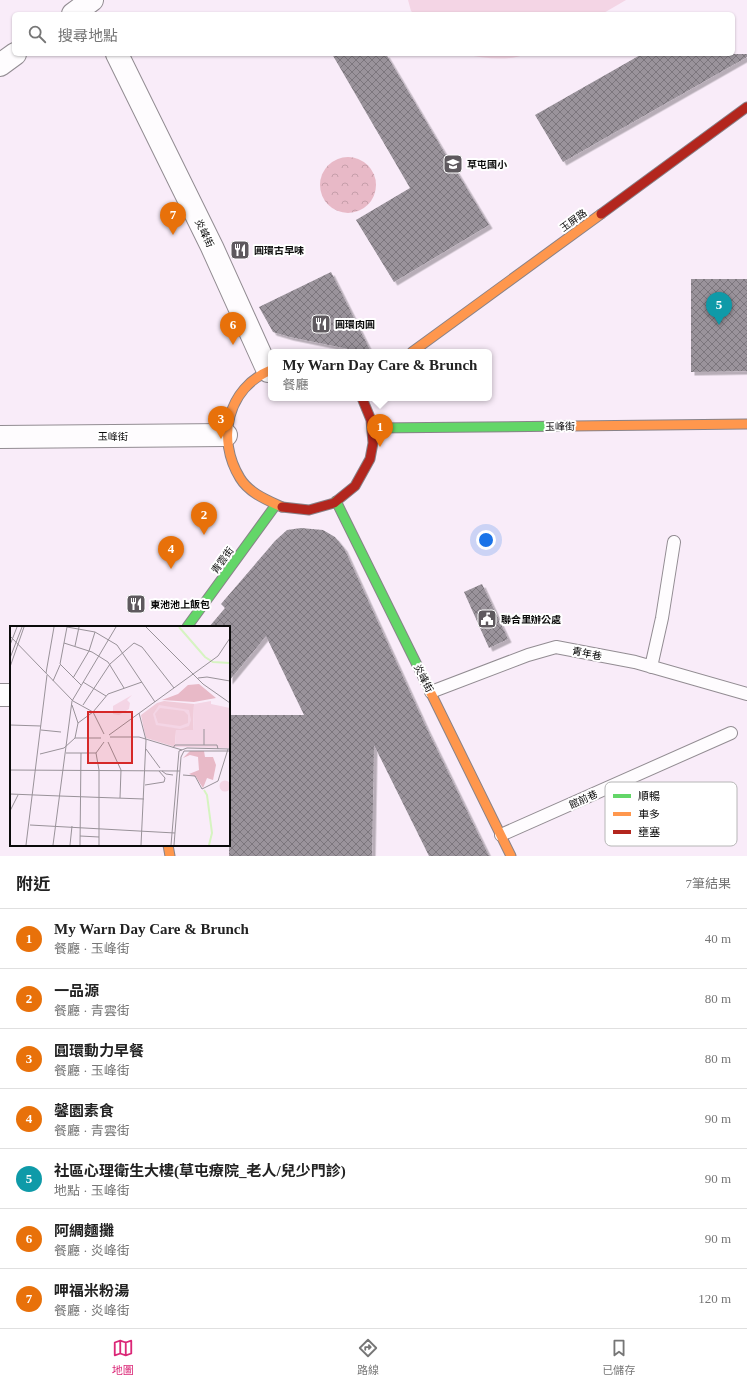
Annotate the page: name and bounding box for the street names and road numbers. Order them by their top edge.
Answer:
street label: 玉屏路 [558,207,589,234]
street label: 炎峰街 [193,217,216,249]
street label: 玉峰街 [545,421,575,432]
street label: 玉峰街 [98,431,128,442]
street label: 青雲街 [209,545,236,576]
street label: 青年巷 [571,645,603,662]
street label: 炎峰街 [412,662,435,694]
street label: 館前巷 [567,788,599,811]

